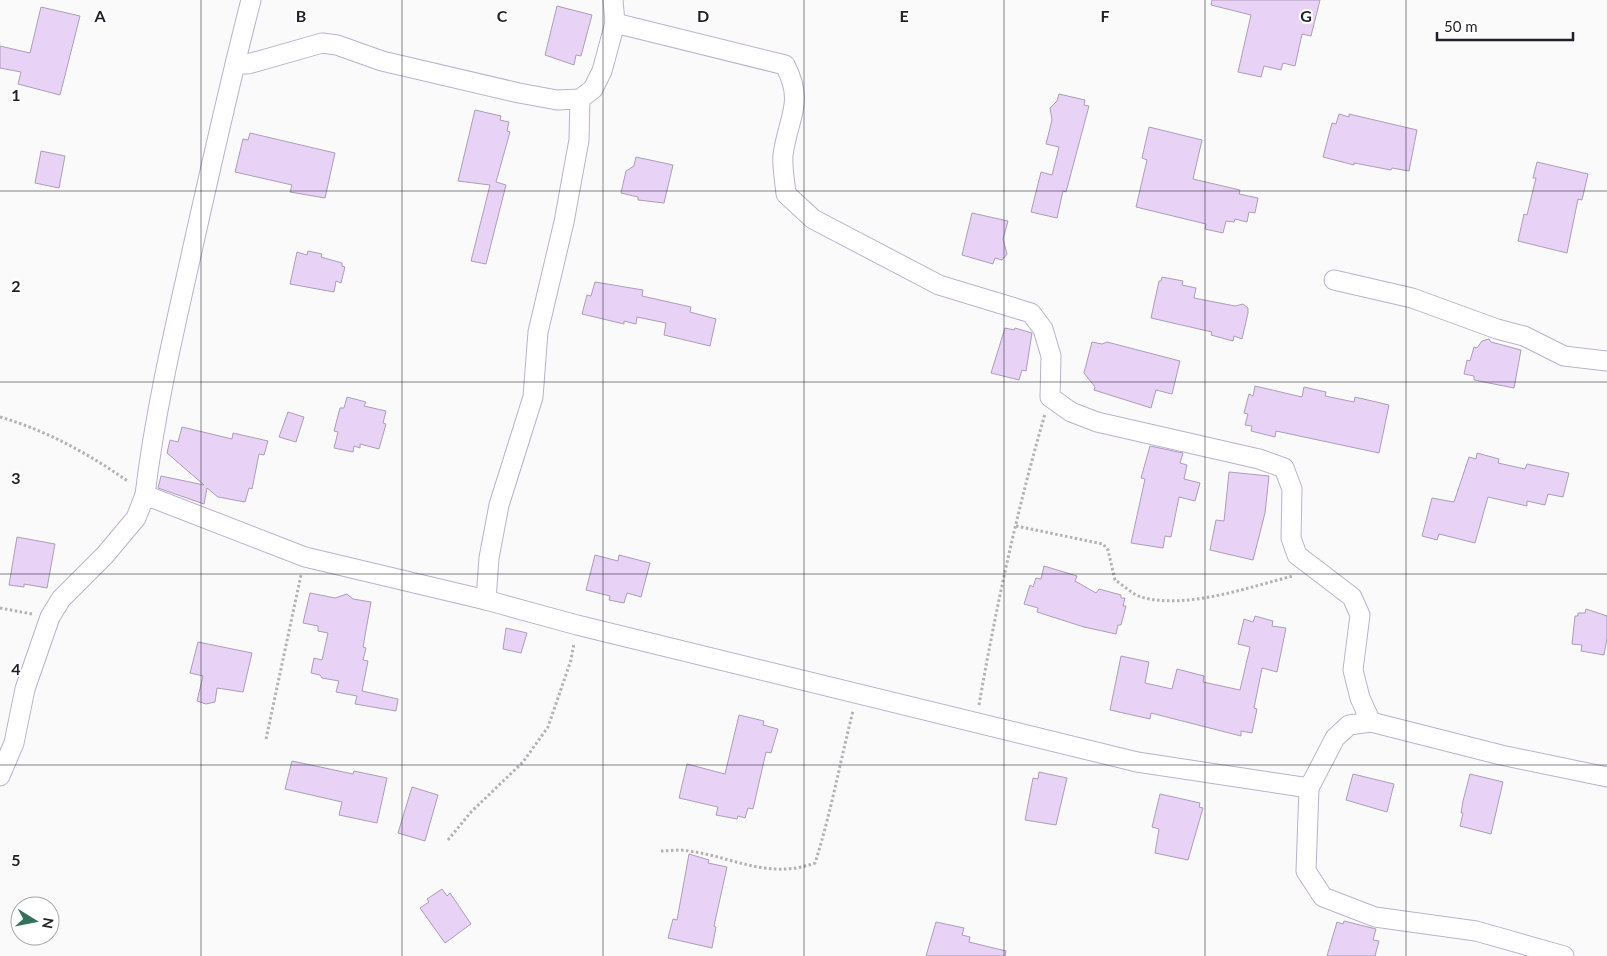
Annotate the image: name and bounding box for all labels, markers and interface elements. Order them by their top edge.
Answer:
text: A [93,6,106,25]
text: B [296,6,306,25]
text: C [497,6,508,25]
text: D [697,6,709,25]
text: E [899,6,909,25]
text: F [1100,6,1110,25]
text: G [1300,6,1312,25]
scale bar [1437,10,1573,42]
text: 50 m [1444,17,1478,35]
text: 1 [11,85,21,104]
text: 2 [11,276,21,295]
text: 3 [11,468,21,487]
text: 4 [11,659,21,678]
text: 5 [11,850,21,869]
north arrow [10,896,60,946]
text: N [39,917,58,930]

